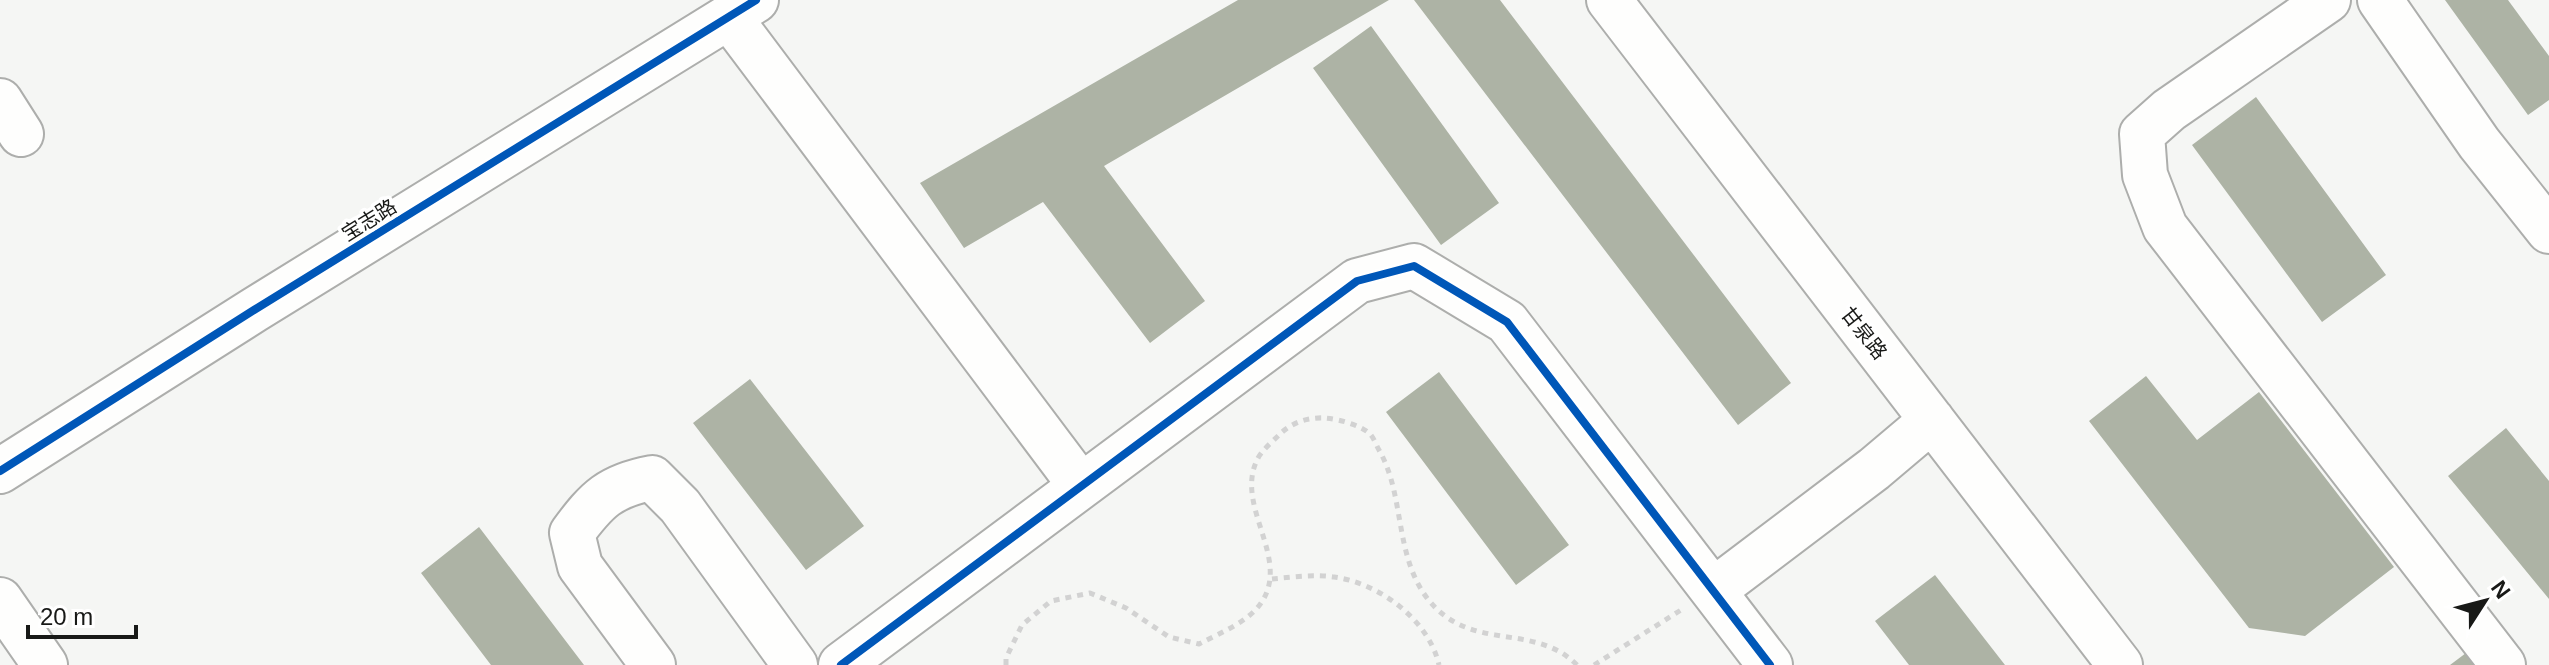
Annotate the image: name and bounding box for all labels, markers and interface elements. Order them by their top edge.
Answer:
street label: 宝志路 [338,195,400,245]
street label: 甘泉路 [1837,303,1891,363]
north arrow [2445,561,2525,641]
text: N [2486,576,2516,603]
scale bar [28,589,136,639]
text: 20 m [40,603,93,630]

